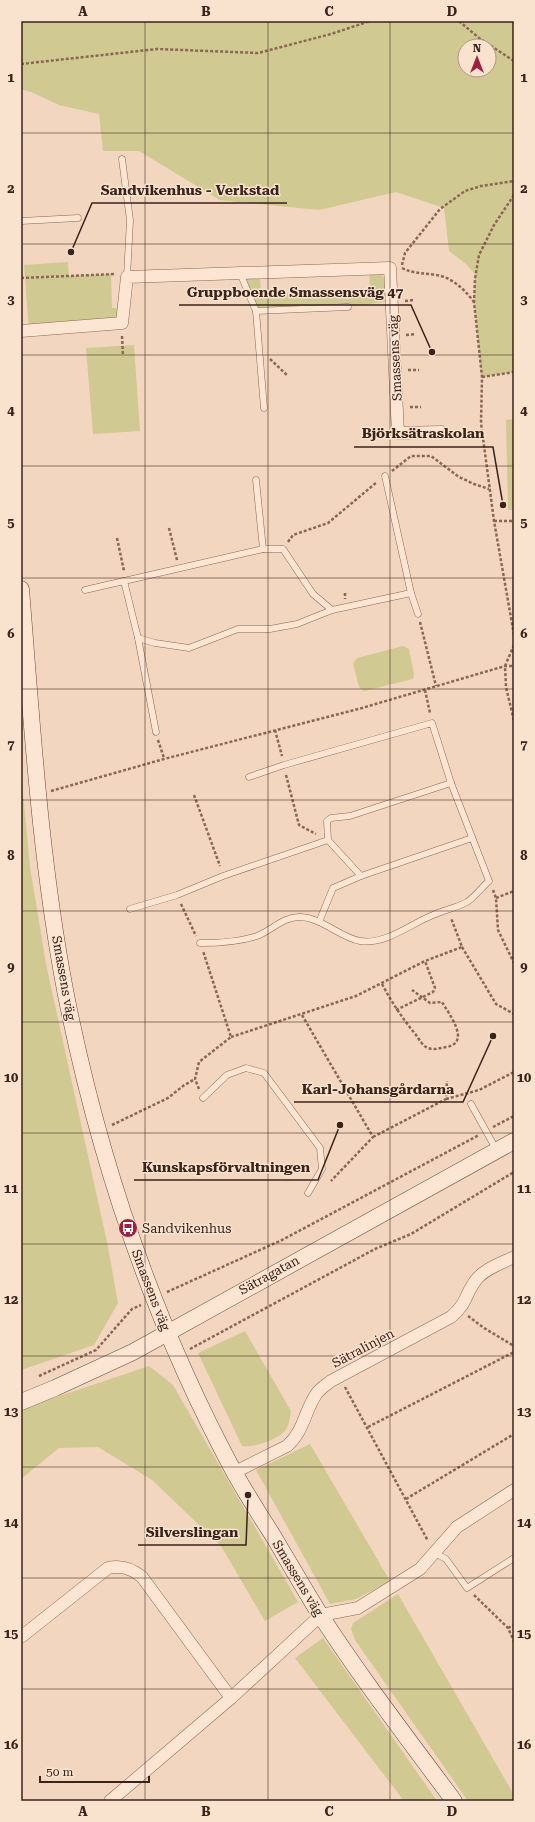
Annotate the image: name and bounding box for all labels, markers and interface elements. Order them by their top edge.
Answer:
text: A [78,4,88,19]
text: B [201,4,211,19]
text: C [324,4,334,19]
text: D [447,4,457,19]
north arrow [457,38,497,78]
text: N [473,42,482,55]
text: 1 [7,70,15,85]
text: 1 [520,70,528,85]
callout: Sandvikenhus - Verkstad [92,177,287,203]
text: 2 [7,181,15,196]
text: 2 [520,181,528,196]
text: Sandvikenhus - Verkstad [101,182,280,198]
callout: Gruppboende Smassensväg 47 [179,279,411,305]
text: Gruppboende Smassensväg 47 [187,284,403,300]
text: 3 [7,292,15,307]
text: 3 [520,292,528,307]
street label: Smassens väg [385,314,405,401]
text: 4 [7,403,15,418]
text: 4 [520,403,528,418]
callout: Björksätraskolan [354,421,493,447]
text: Björksätraskolan [362,425,485,441]
text: 5 [7,515,15,530]
text: 5 [520,515,528,530]
text: 6 [7,626,15,641]
text: 6 [520,626,528,641]
text: 7 [7,737,15,752]
text: 7 [520,737,528,752]
text: 8 [7,848,15,863]
text: 8 [520,848,528,863]
street label: Smassens väg [49,934,79,1022]
text: 9 [7,959,15,974]
text: 9 [520,959,528,974]
text: 10 [4,1070,18,1085]
text: 10 [517,1070,531,1085]
callout: Karl-Johansgårdarna [294,1076,463,1102]
text: Karl-Johansgårdarna [302,1081,455,1097]
callout: Kunskapsförvaltningen [134,1154,318,1180]
text: Kunskapsförvaltningen [142,1159,311,1175]
text: 11 [4,1181,18,1196]
text: 11 [517,1181,531,1196]
bus stop icon: Sandvikenhus [117,1217,139,1239]
place label: Sandvikenhus [142,1221,231,1236]
street label: Smassens väg [129,1247,174,1333]
street label: Sätragatan [236,1252,302,1298]
text: 12 [4,1292,18,1307]
text: 12 [517,1292,531,1307]
street label: Sätralinjen [329,1325,397,1371]
text: 13 [4,1404,18,1419]
text: 13 [517,1404,531,1419]
text: 14 [4,1515,19,1530]
text: 14 [517,1515,532,1530]
callout: Silverslingan [138,1519,246,1545]
text: Silverslingan [146,1524,239,1540]
street label: Smassens väg [269,1537,327,1619]
text: 15 [4,1626,18,1641]
text: 15 [517,1626,531,1641]
text: 16 [4,1737,18,1752]
text: 16 [517,1737,531,1752]
scale bar [40,1758,149,1784]
text: 50 m [46,1765,73,1779]
text: A [78,1804,88,1819]
text: B [201,1804,211,1819]
text: C [324,1804,334,1819]
text: D [447,1804,457,1819]

